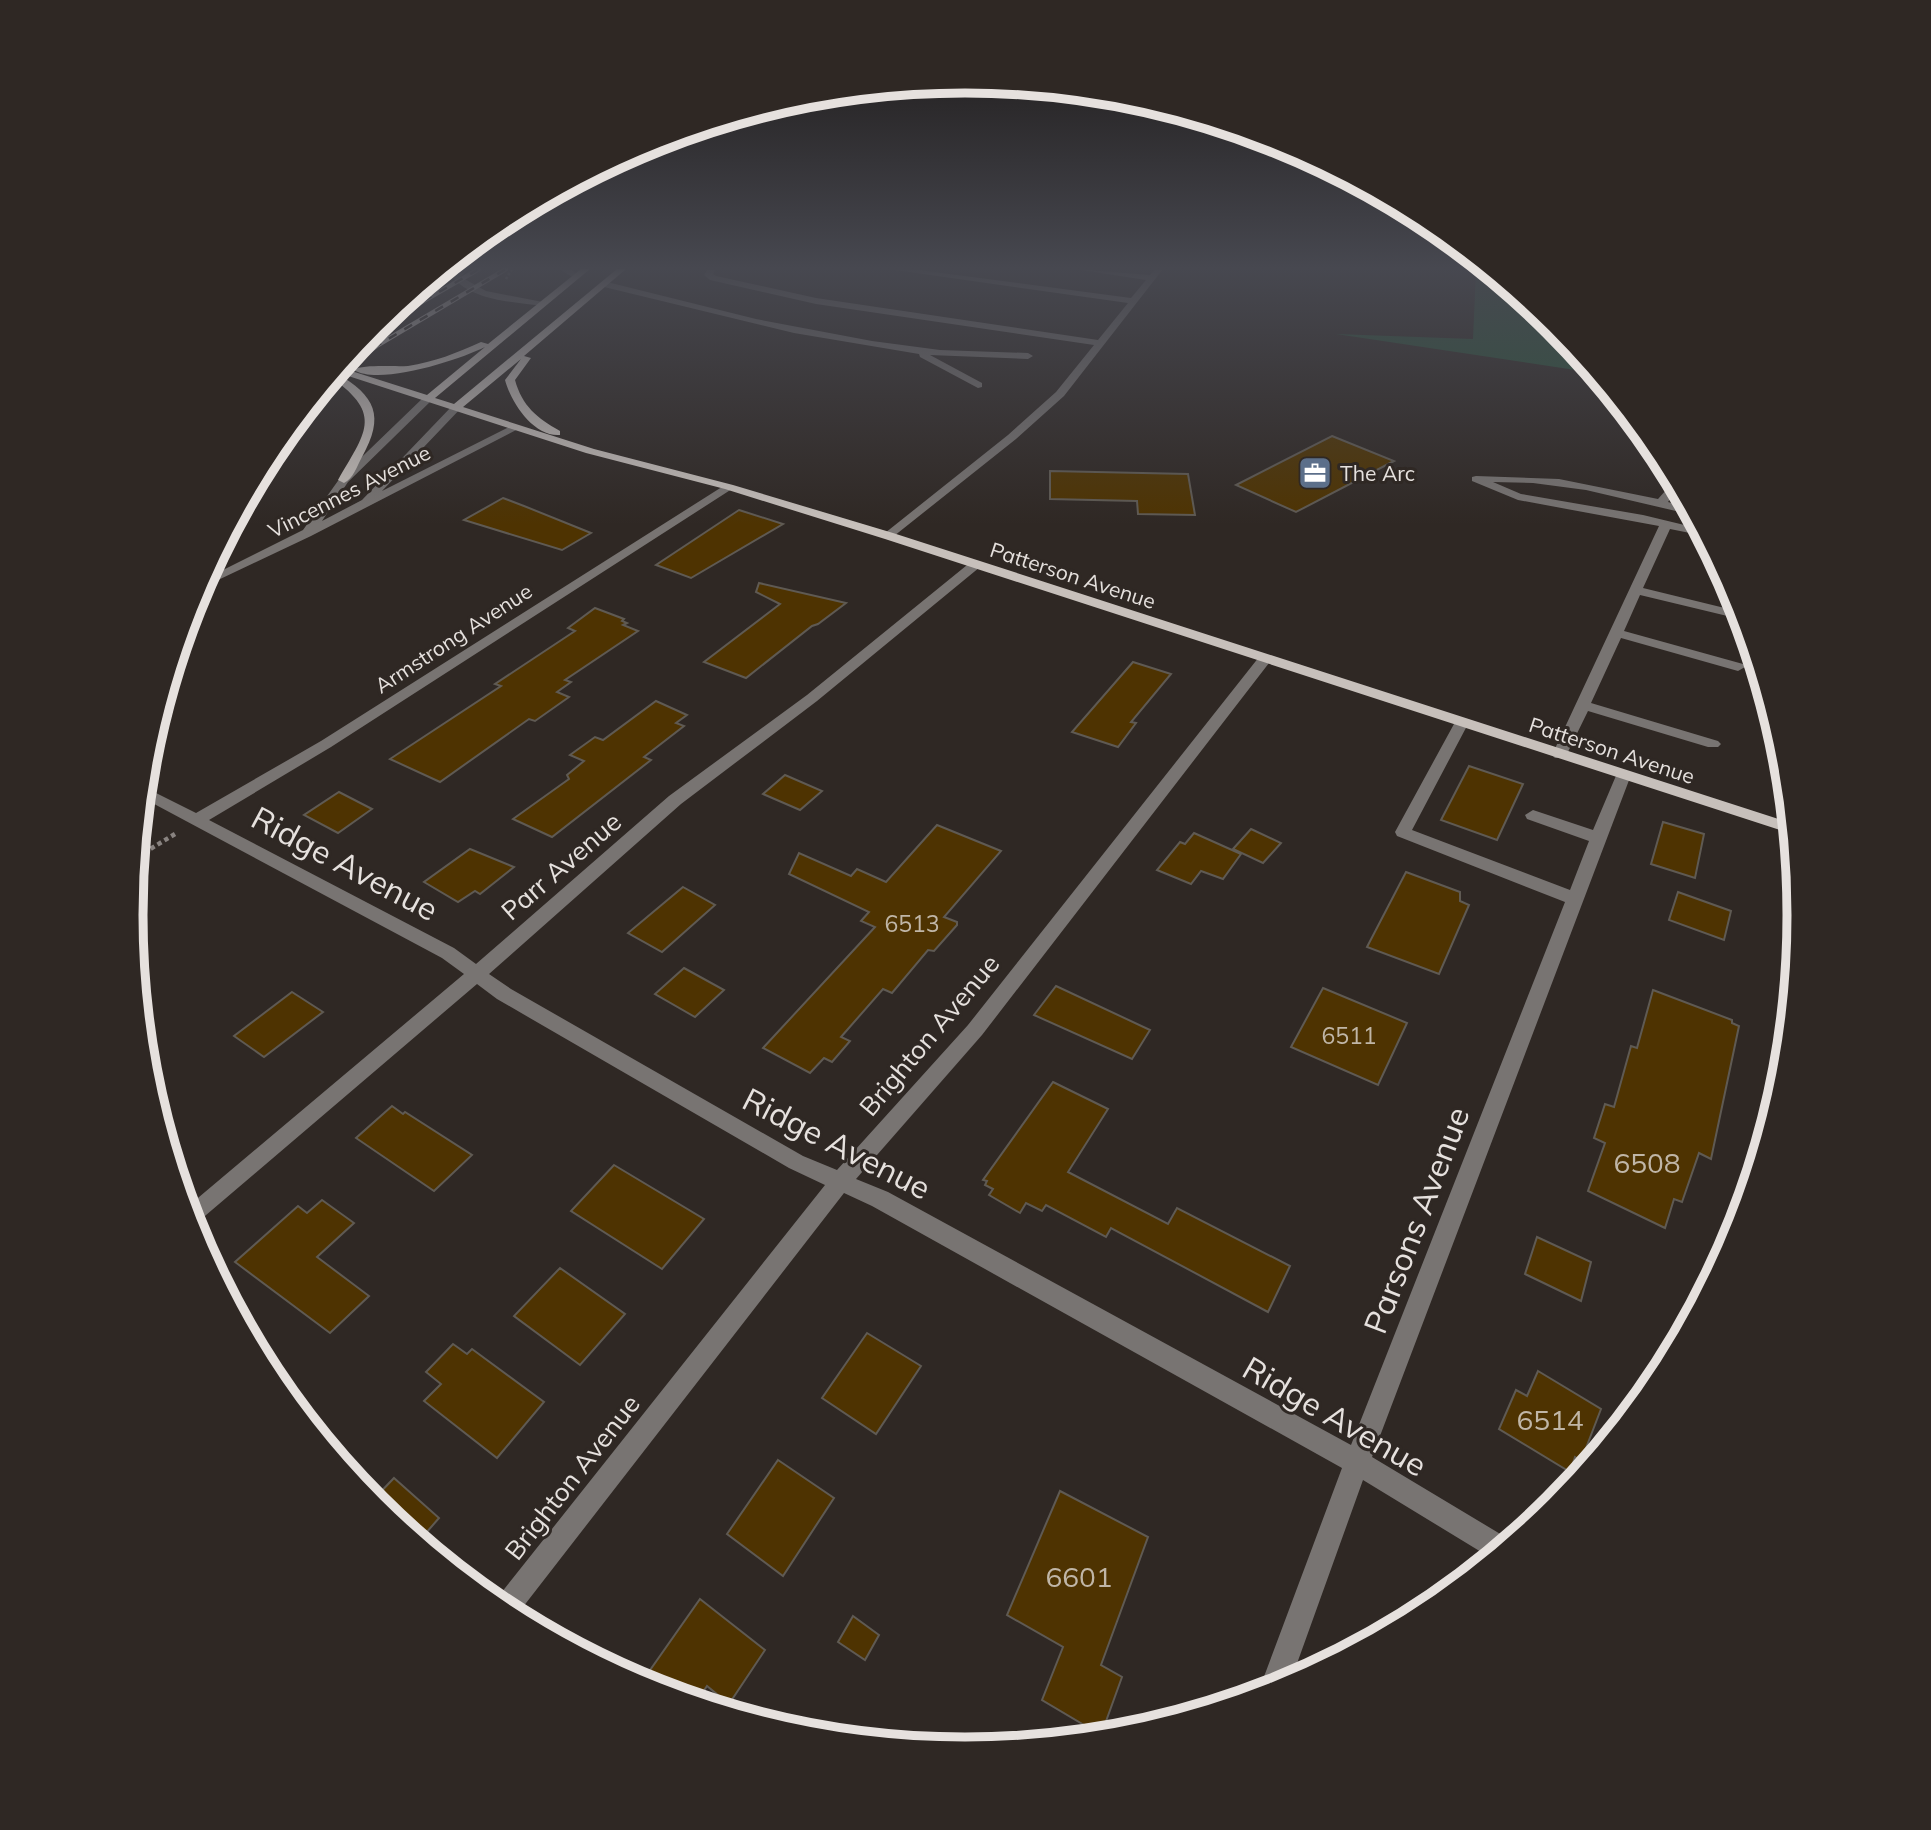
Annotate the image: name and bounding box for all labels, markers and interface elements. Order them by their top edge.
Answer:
street label: Vincennes Avenue [264,439,434,543]
office icon: The Arc [1296,454,1334,492]
place label: The Arc [1340,460,1415,486]
street label: Patterson Avenue [987,536,1159,614]
street label: Armstrong Avenue [370,577,536,699]
street label: Patterson Avenue [1526,711,1698,789]
street label: Ridge Avenue [245,797,445,929]
street label: Parr Avenue [494,805,628,927]
house number: 6513 [884,909,940,938]
street label: Brighton Avenue [852,948,1006,1122]
house number: 6511 [1321,1021,1377,1050]
street label: Ridge Avenue [736,1079,938,1207]
street label: Parsons Avenue [1354,1101,1478,1339]
house number: 6508 [1613,1145,1681,1180]
street label: Ridge Avenue [1236,1347,1434,1485]
street label: Brighton Avenue [497,1388,647,1566]
house number: 6514 [1516,1402,1584,1437]
house number: 6601 [1045,1559,1113,1594]

